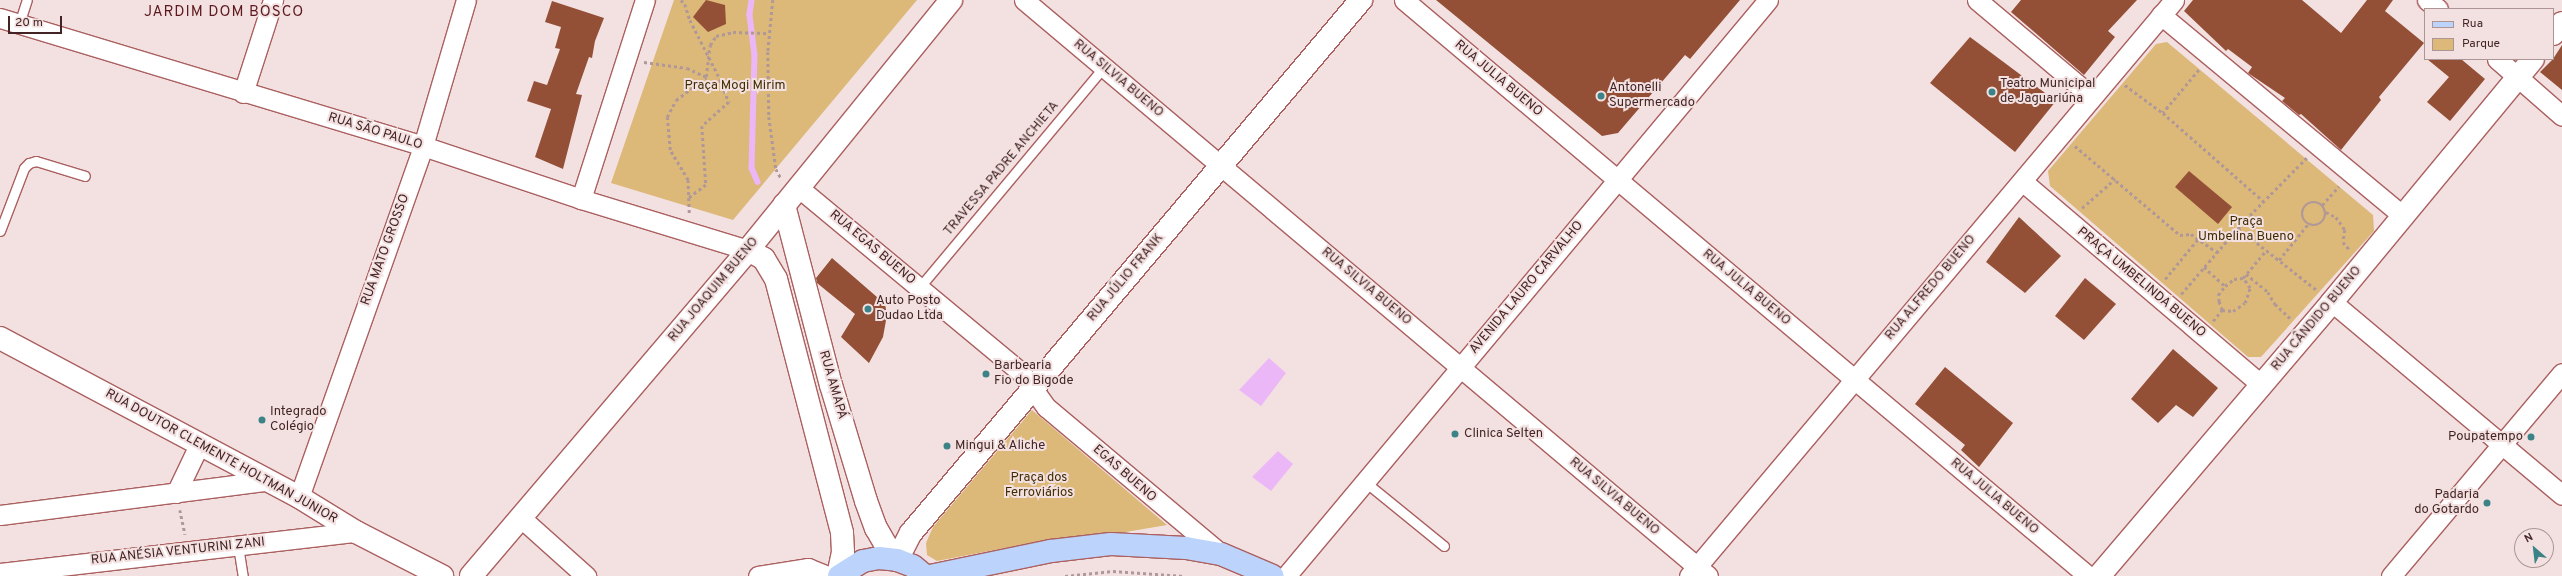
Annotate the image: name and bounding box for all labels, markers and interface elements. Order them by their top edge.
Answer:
district label: JARDIM DOM BOSCO [144,4,304,22]
scale bar [10,8,64,34]
legend [2424,8,2554,60]
text: 20 m [15,15,43,31]
text: Rua [2462,16,2483,32]
street label: RUA SILVIA BUENO [1069,36,1167,122]
text: Parque [2462,36,2500,52]
street label: RUA JULIA BUENO [1450,37,1546,121]
place label: Teatro Municipal de Jaguariúna [2000,77,2095,108]
park label: Praça Mogi Mirim [685,78,785,94]
place label: Antonelli Supermercado [1609,81,1695,112]
marker: Teatro Municipal de Jaguariúna [1987,87,1997,97]
marker: Antonelli Supermercado [1596,91,1606,101]
street label: TRAVESSA PADRE ANCHIETA [941,98,1063,240]
street label: RUA SÃO PAULO [326,110,424,154]
street label: RUA MATO GROSSO [358,192,414,308]
street label: RUA EGAS BUENO [826,207,918,289]
park label: Praça Umbelina Bueno [2198,215,2294,246]
street label: AVENIDA LAURO CARVALHO [1467,218,1587,358]
street label: PRAÇA UMBELINDA BUENO [2073,224,2209,342]
street label: RUA JÚLIO FRANK [1085,231,1167,325]
street label: RUA ALFREDO BUENO [1882,232,1980,344]
street label: RUA JOAQUIM BUENO [665,234,763,346]
street label: RUA SILVIA BUENO [1317,244,1415,330]
street label: RUA JULIA BUENO [1698,246,1794,330]
street label: RUA CÂNDIDO BUENO [2269,263,2365,375]
place label: Auto Posto Dudao Ltda [876,294,943,325]
marker: Auto Posto Dudao Ltda [863,304,873,314]
street label: RUA AMAPÁ [815,348,849,422]
place label: Barbearia Fio do Bigode [994,359,1073,390]
marker: Barbearia Fio do Bigode [981,369,991,379]
street label: RUA DOUTOR CLEMENTE HOLTMAN JUNIOR [102,386,340,528]
place label: Integrado Colégio [270,405,327,436]
marker: Integrado Colégio [257,415,267,425]
place label: Clinica Selten [1464,426,1543,442]
marker: Clinica Selten [1449,428,1461,440]
place label: Poupatempo [2448,429,2523,445]
marker: Poupatempo [2526,432,2536,442]
place label: Mingui & Aliche [955,438,1046,454]
marker: Mingui & Aliche [942,441,952,451]
street label: EGAS BUENO [1089,442,1159,506]
street label: RUA SILVIA BUENO [1565,454,1663,540]
street label: RUA JULIA BUENO [1946,455,2042,539]
park label: Praça dos Ferroviários [1005,471,1073,502]
place label: Padaria do Gotardo [2414,488,2479,519]
marker: Padaria do Gotardo [2482,498,2492,508]
north arrow [2514,528,2554,568]
text: N [2522,530,2536,546]
street label: RUA ANÉSIA VENTURINI ZANI [89,535,267,569]

